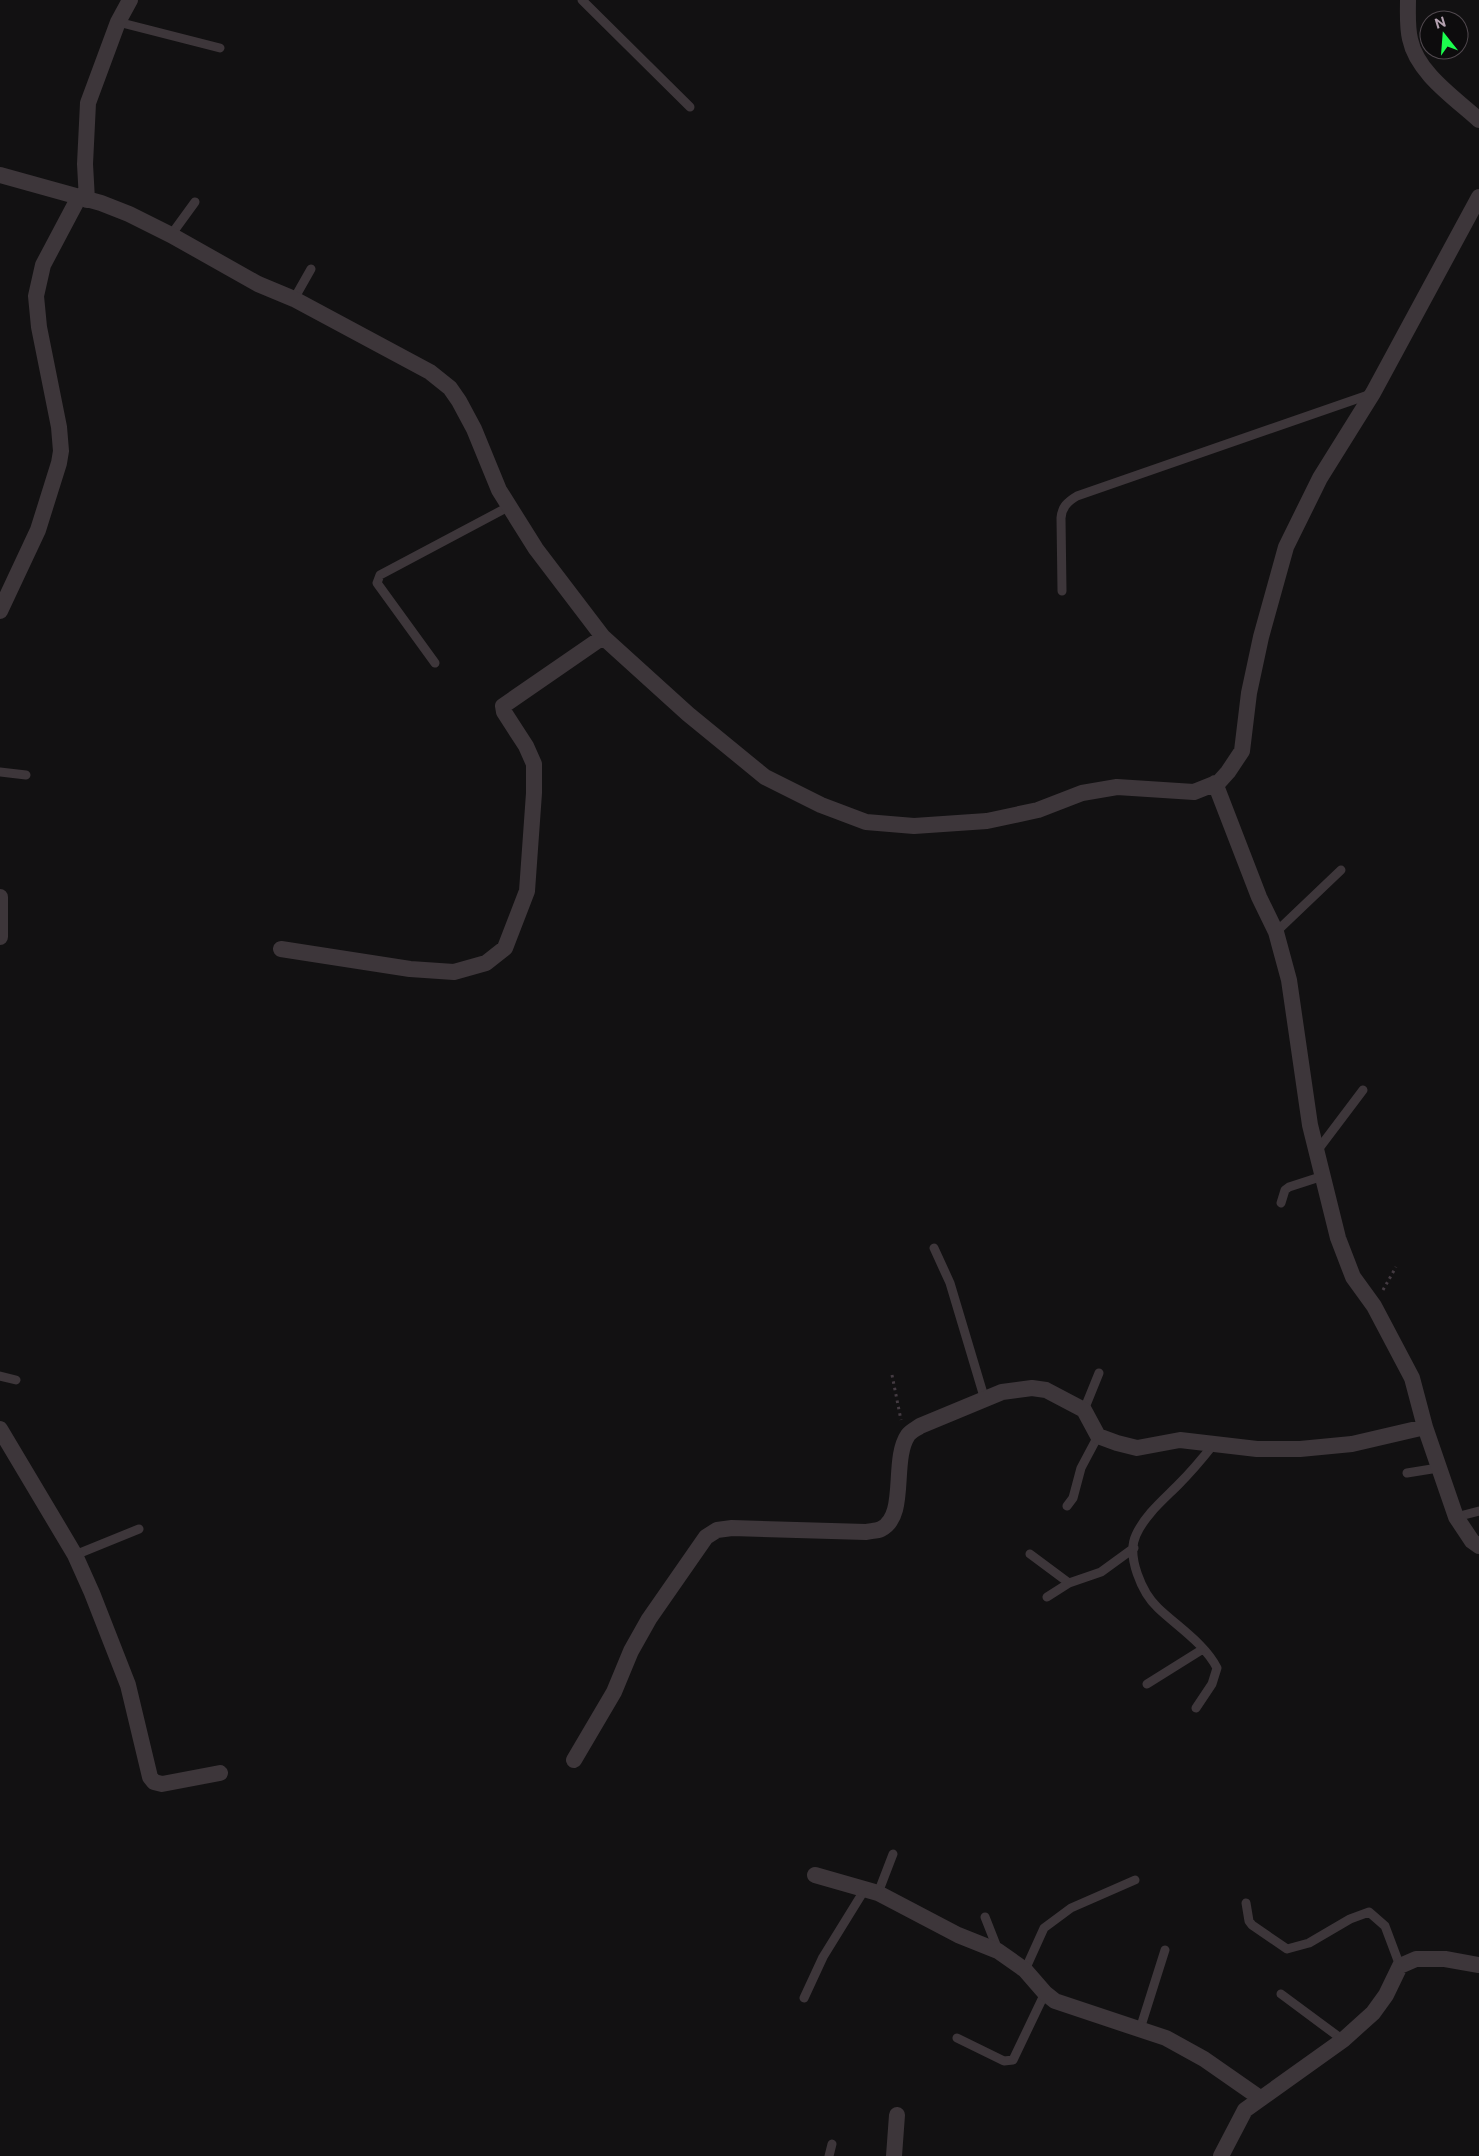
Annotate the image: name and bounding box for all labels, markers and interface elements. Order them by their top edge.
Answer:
north arrow [1419,10,1469,60]
text: N [1433,13,1448,32]

